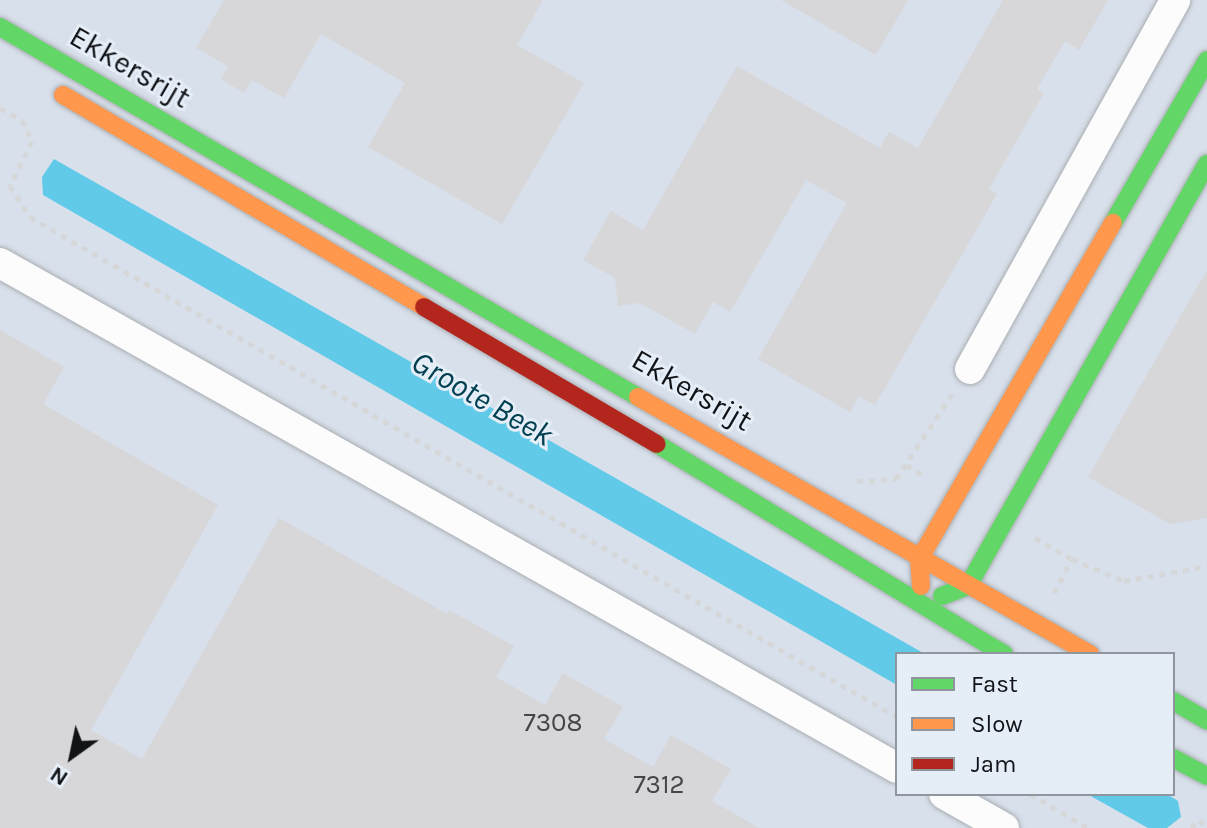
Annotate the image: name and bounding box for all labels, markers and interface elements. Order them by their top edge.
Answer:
street label: Ekkersrijt [63,18,197,116]
street label: Ekkersrijt [625,341,759,439]
water label: Groote Beek [404,343,560,455]
legend [895,652,1175,796]
text: Fast [971,670,1018,698]
house number: 7308 [524,707,582,739]
text: Slow [971,710,1023,738]
north arrow [32,716,112,796]
text: Jam [971,750,1016,778]
text: N [45,761,73,791]
house number: 7312 [633,769,685,801]

